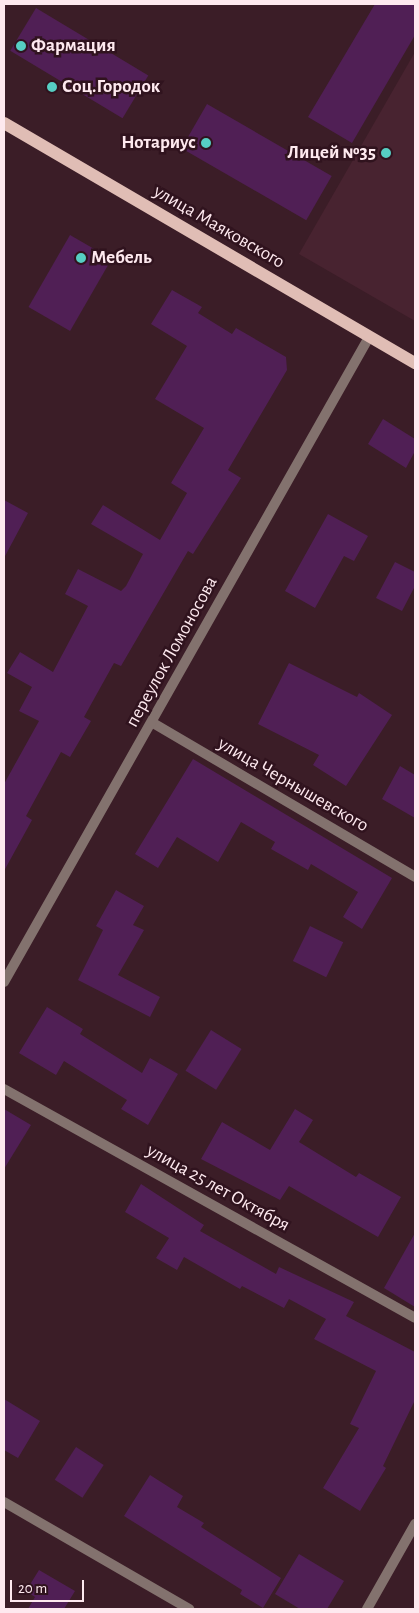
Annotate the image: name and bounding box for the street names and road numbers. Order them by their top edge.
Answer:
street label: улица Маяковского [149,180,289,274]
street label: переулок Ломоносова [121,573,223,731]
street label: улица Чернышевского [214,733,372,837]
street label: улица 25 лет Октября [143,1139,293,1237]

